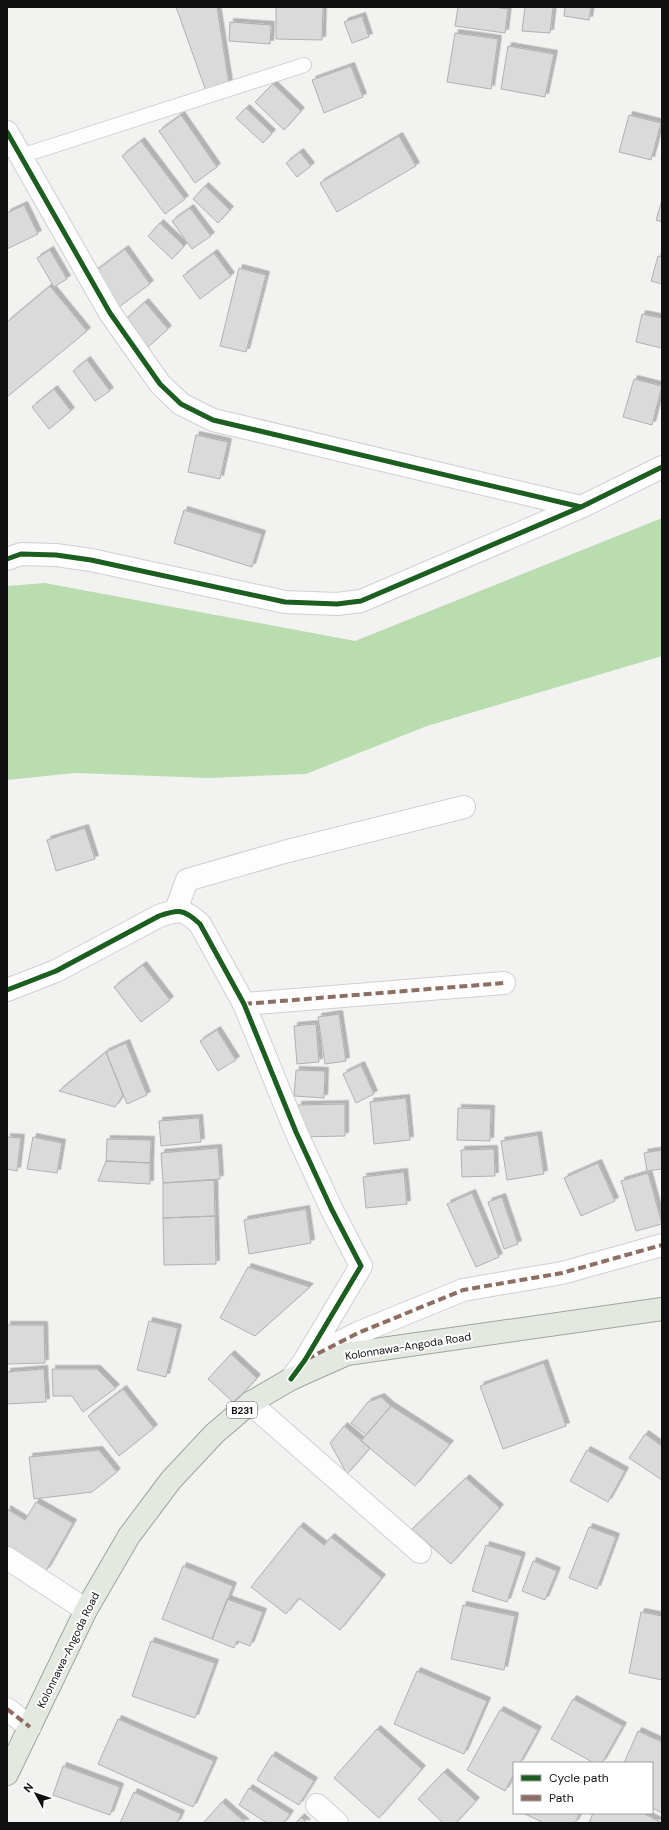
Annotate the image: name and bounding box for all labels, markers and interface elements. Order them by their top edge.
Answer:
street label: Kolonnawa-Angoda Road [344,1329,472,1363]
road number: B231 [227,1402,257,1418]
street label: Kolonnawa-Angoda Road [34,1590,102,1710]
legend [513,1762,653,1814]
text: Cycle path [549,1770,609,1786]
north arrow [16,1774,56,1814]
text: N [20,1780,36,1795]
text: Path [549,1790,574,1806]

